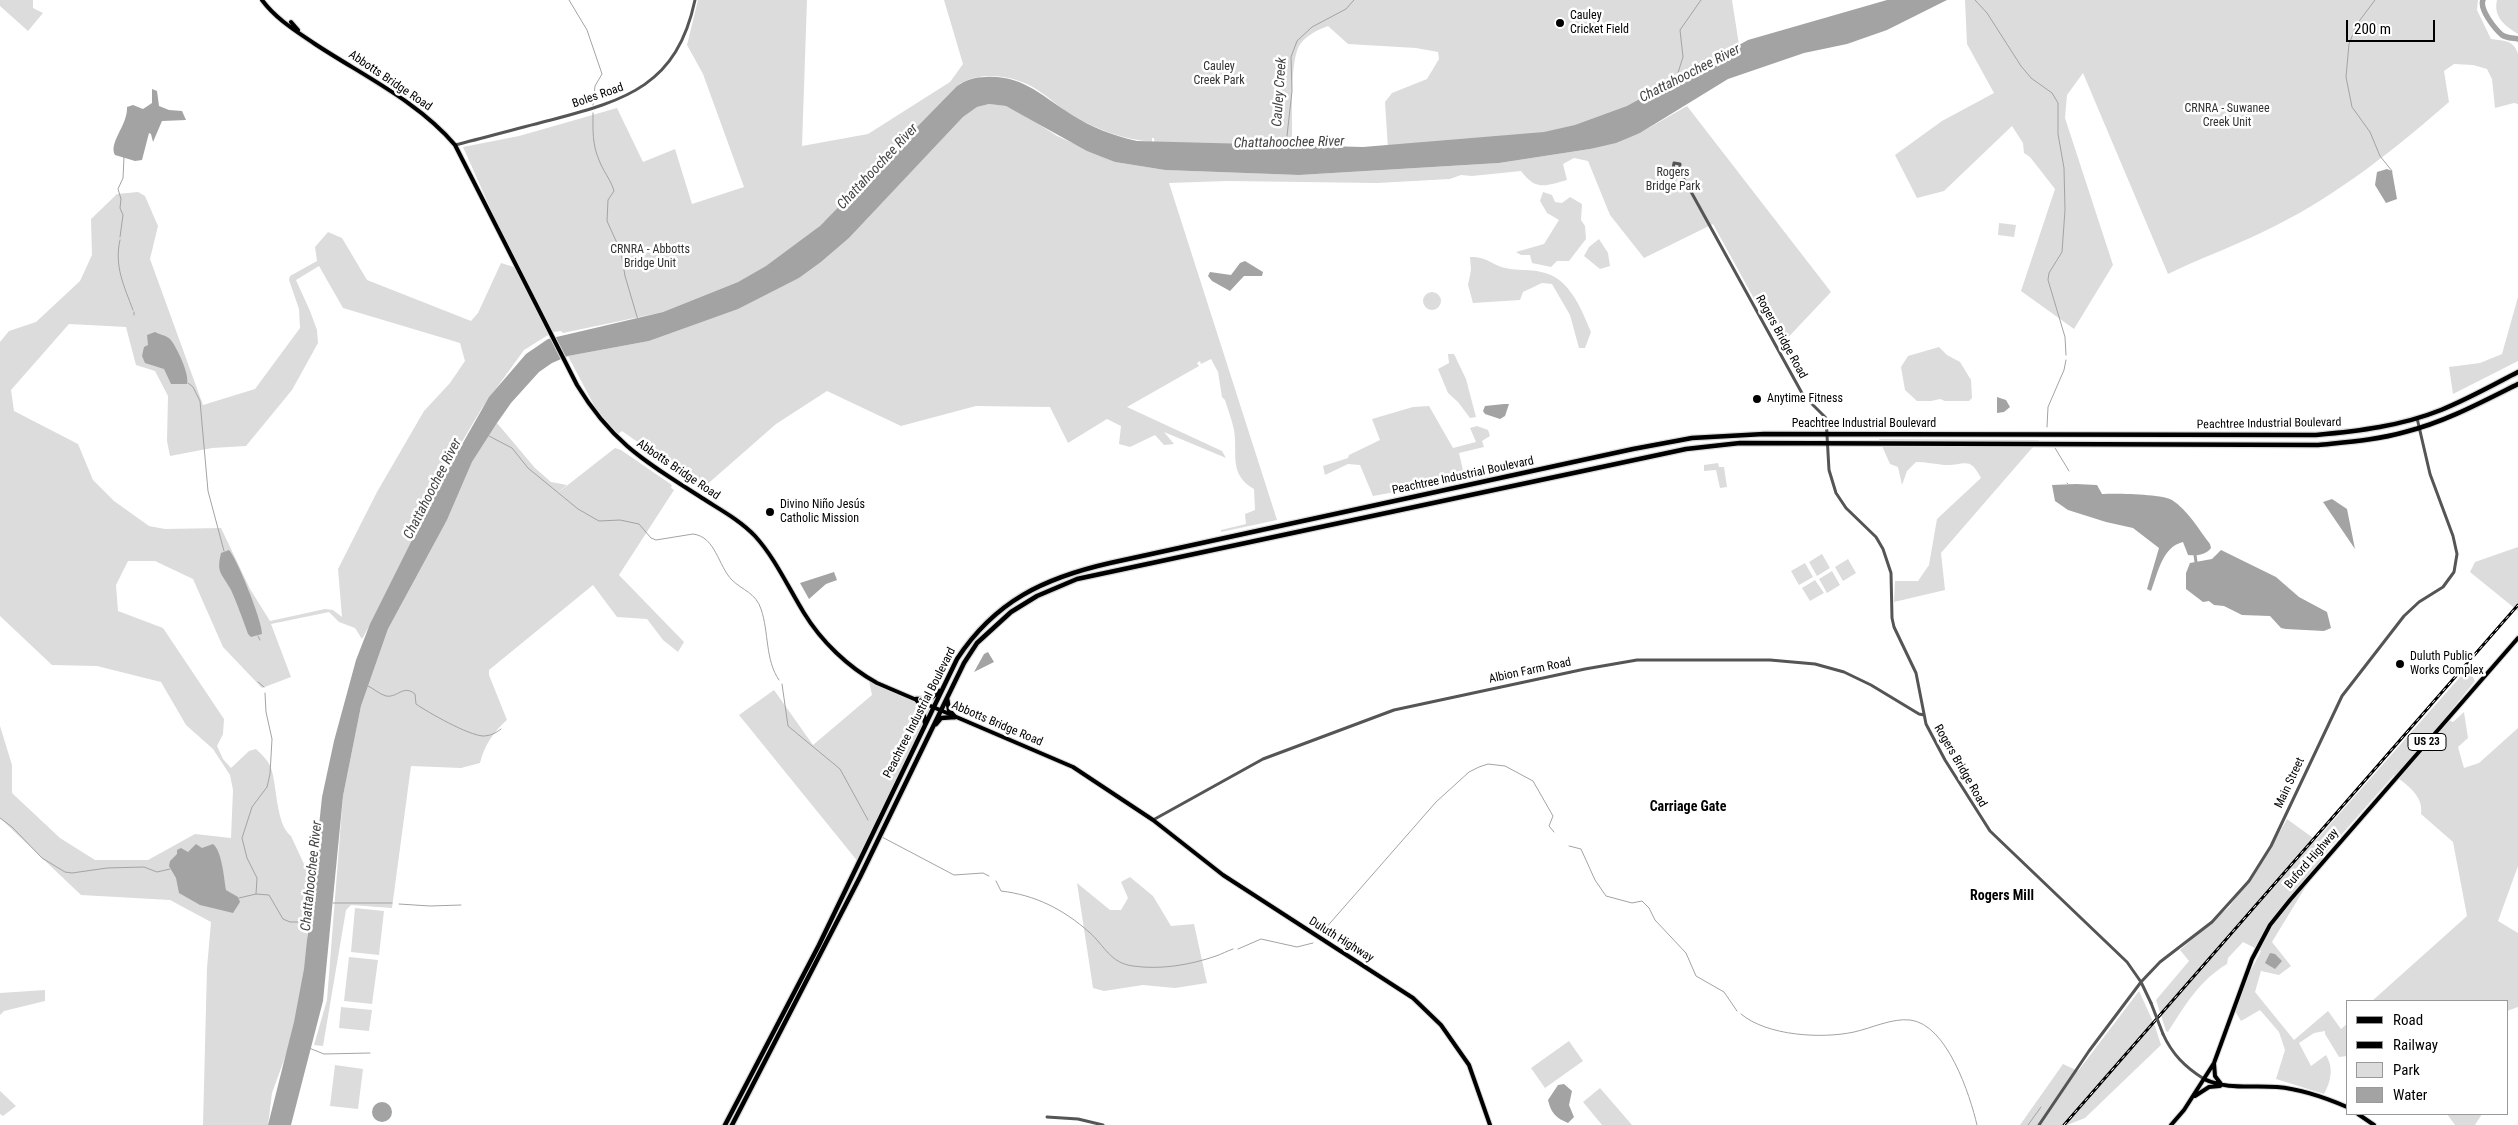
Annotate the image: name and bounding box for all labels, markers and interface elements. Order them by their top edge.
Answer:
place label: Cauley Cricket Field [1570,9,1629,37]
scale bar [2348,10,2437,42]
marker: Cauley Cricket Field [1554,17,1566,29]
text: 200 m [2354,20,2391,38]
water label: Chattahoochee River [1637,41,1743,107]
street label: Abbotts Bridge Road [346,48,434,114]
water label: Cauley Creek [1269,57,1291,127]
park label: Cauley Creek Park [1193,60,1245,88]
street label: Boles Road [570,81,626,111]
park label: CRNRA - Suwanee Creek Unit [2184,102,2270,130]
water label: Chattahoochee River [834,121,922,213]
water label: Chattahoochee River [1233,134,1345,152]
park label: Rogers Bridge Park [1646,166,1700,194]
park label: CRNRA - Abbotts Bridge Unit [610,243,690,271]
street label: Rogers Bridge Road [1752,293,1810,381]
place label: Anytime Fitness [1767,392,1843,406]
marker: Anytime Fitness [1751,393,1763,405]
street label: Peachtree Industrial Boulevard [2197,416,2341,432]
street label: Peachtree Industrial Boulevard [1792,417,1936,431]
water label: Chattahoochee River [400,436,466,542]
street label: Abbotts Bridge Road [634,437,722,503]
street label: Peachtree Industrial Boulevard [1391,454,1535,498]
place label: Divino Niño Jesús Catholic Mission [780,498,865,526]
marker: Divino Niño Jesús Catholic Mission [764,506,776,518]
street label: Peachtree Industrial Boulevard [881,645,959,781]
place label: Duluth Public Works Complex [2410,650,2484,678]
street label: Albion Farm Road [1488,655,1572,687]
marker: Duluth Public Works Complex [2394,658,2406,670]
street label: Abbotts Bridge Road [949,698,1045,750]
street label: Rogers Bridge Road [1930,722,1990,810]
road number: US 23 [2408,734,2446,750]
street label: Main Street [2272,755,2308,811]
district label: Carriage Gate [1650,799,1726,815]
water label: Chattahoochee River [298,820,326,932]
street label: Buford Highway [2282,826,2342,892]
district label: Rogers Mill [1970,888,2034,904]
street label: Duluth Highway [1306,914,1376,966]
legend [2346,1000,2508,1115]
text: Road [2393,1011,2423,1029]
text: Railway [2393,1036,2438,1054]
text: Park [2393,1061,2420,1079]
text: Water [2393,1086,2427,1104]

